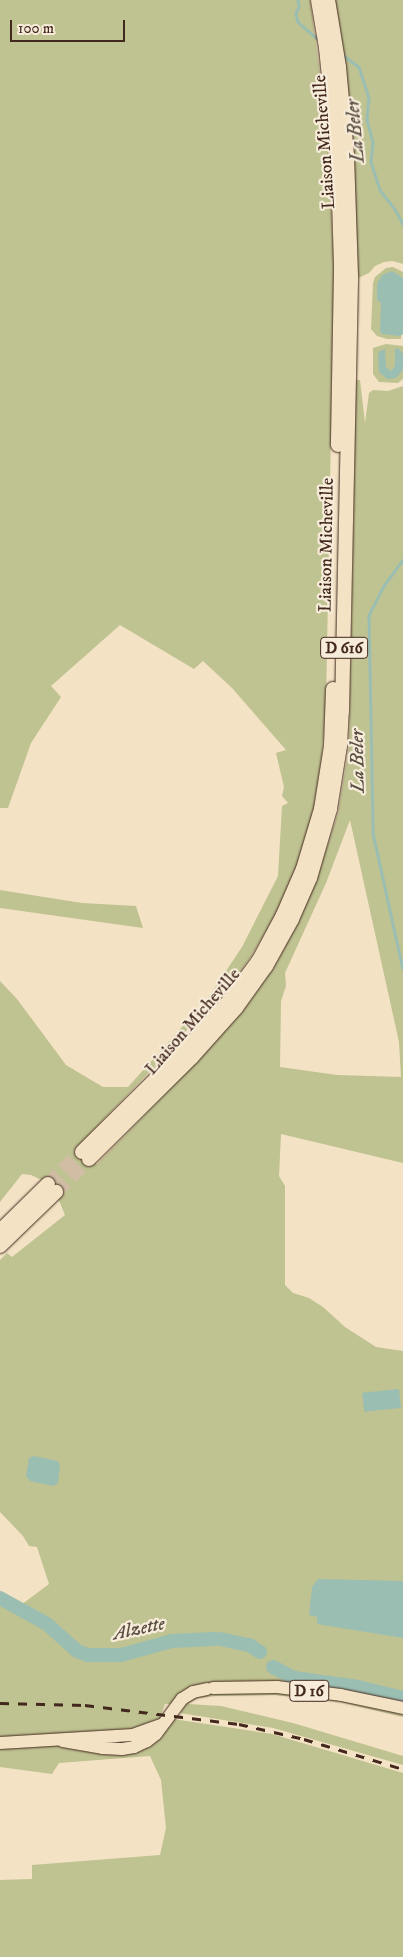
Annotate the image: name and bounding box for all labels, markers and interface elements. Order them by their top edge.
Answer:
scale bar [12,10,128,42]
text: 100 m [18,19,54,38]
street label: Liaison Micheville [310,74,340,210]
water label: La Beler [342,98,370,164]
street label: Liaison Micheville [315,478,339,612]
road number: D 616 [319,634,369,661]
water label: La Beler [346,729,370,793]
street label: Liaison Micheville [141,964,245,1080]
water label: Alzette [111,1612,167,1646]
road number: D 16 [289,1678,329,1704]

